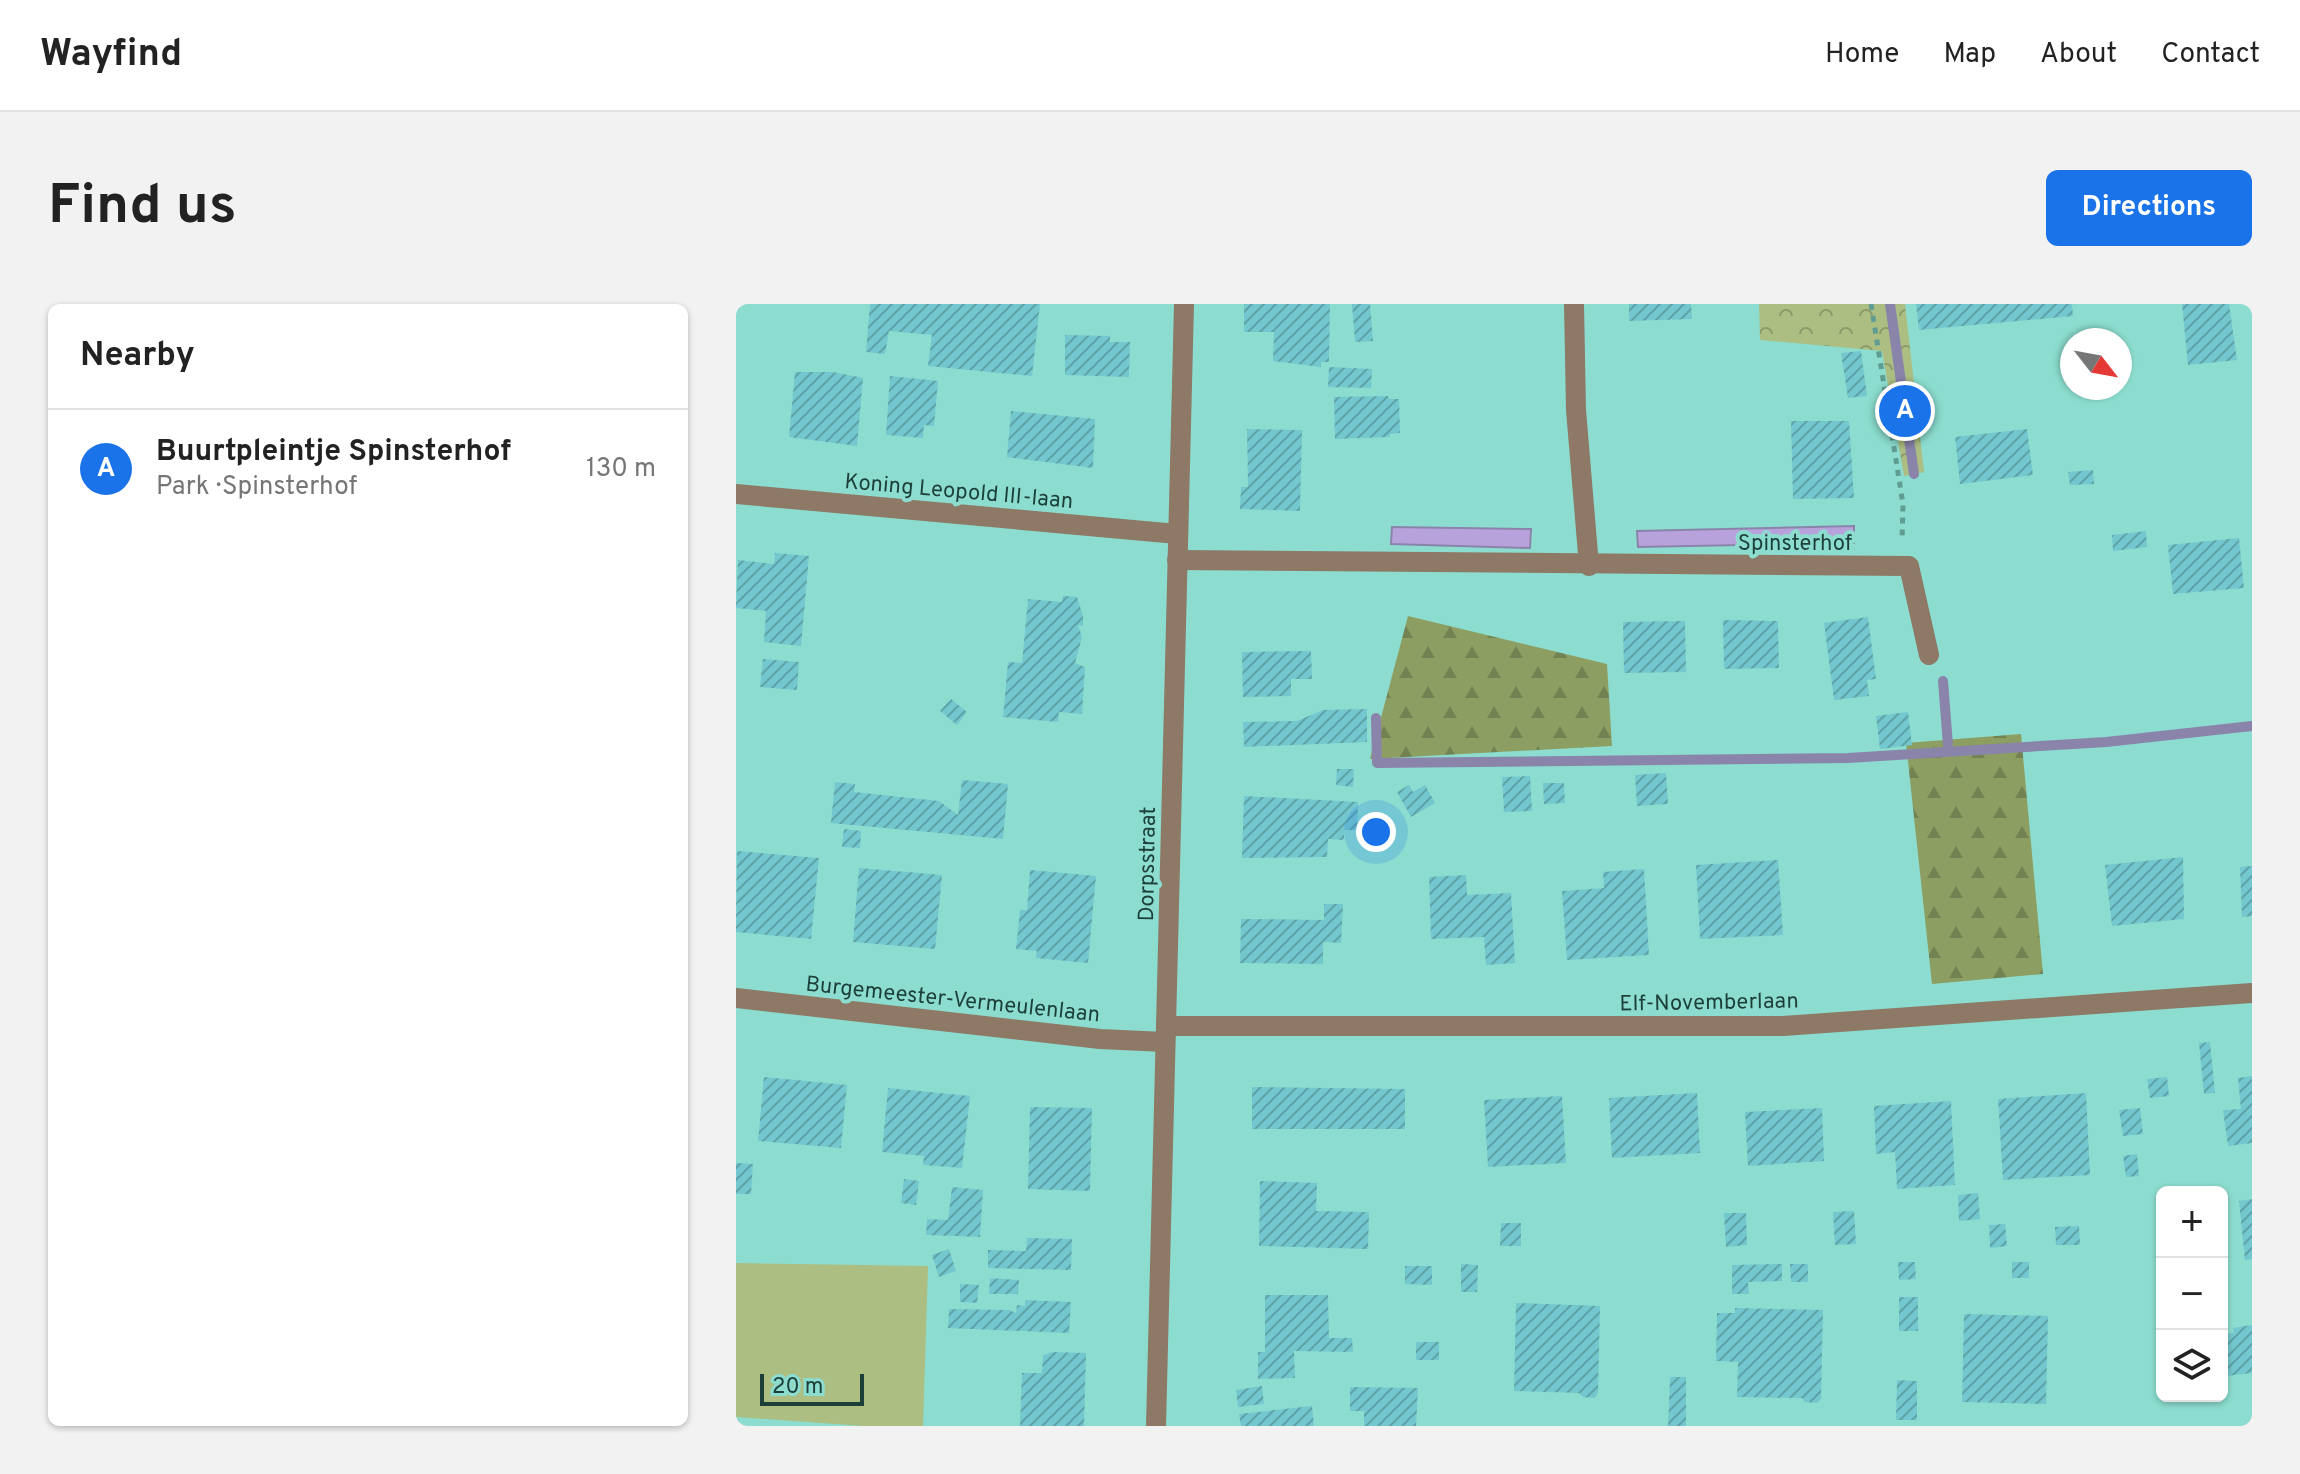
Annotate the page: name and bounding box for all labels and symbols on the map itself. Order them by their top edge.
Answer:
north arrow [2060,328,2132,400]
pin: A [1879,381,1931,441]
street label: Koning Leopold III-laan [843,469,1074,516]
street label: Spinsterhof [1738,531,1852,558]
street label: Dorpsstraat [1134,806,1163,922]
your location [1356,812,1396,852]
street label: Burgemeester-Vermeulenlaan [804,972,1101,1029]
street label: Elf-Novemberlaan [1619,988,1799,1019]
scale bar [760,1370,864,1406]

